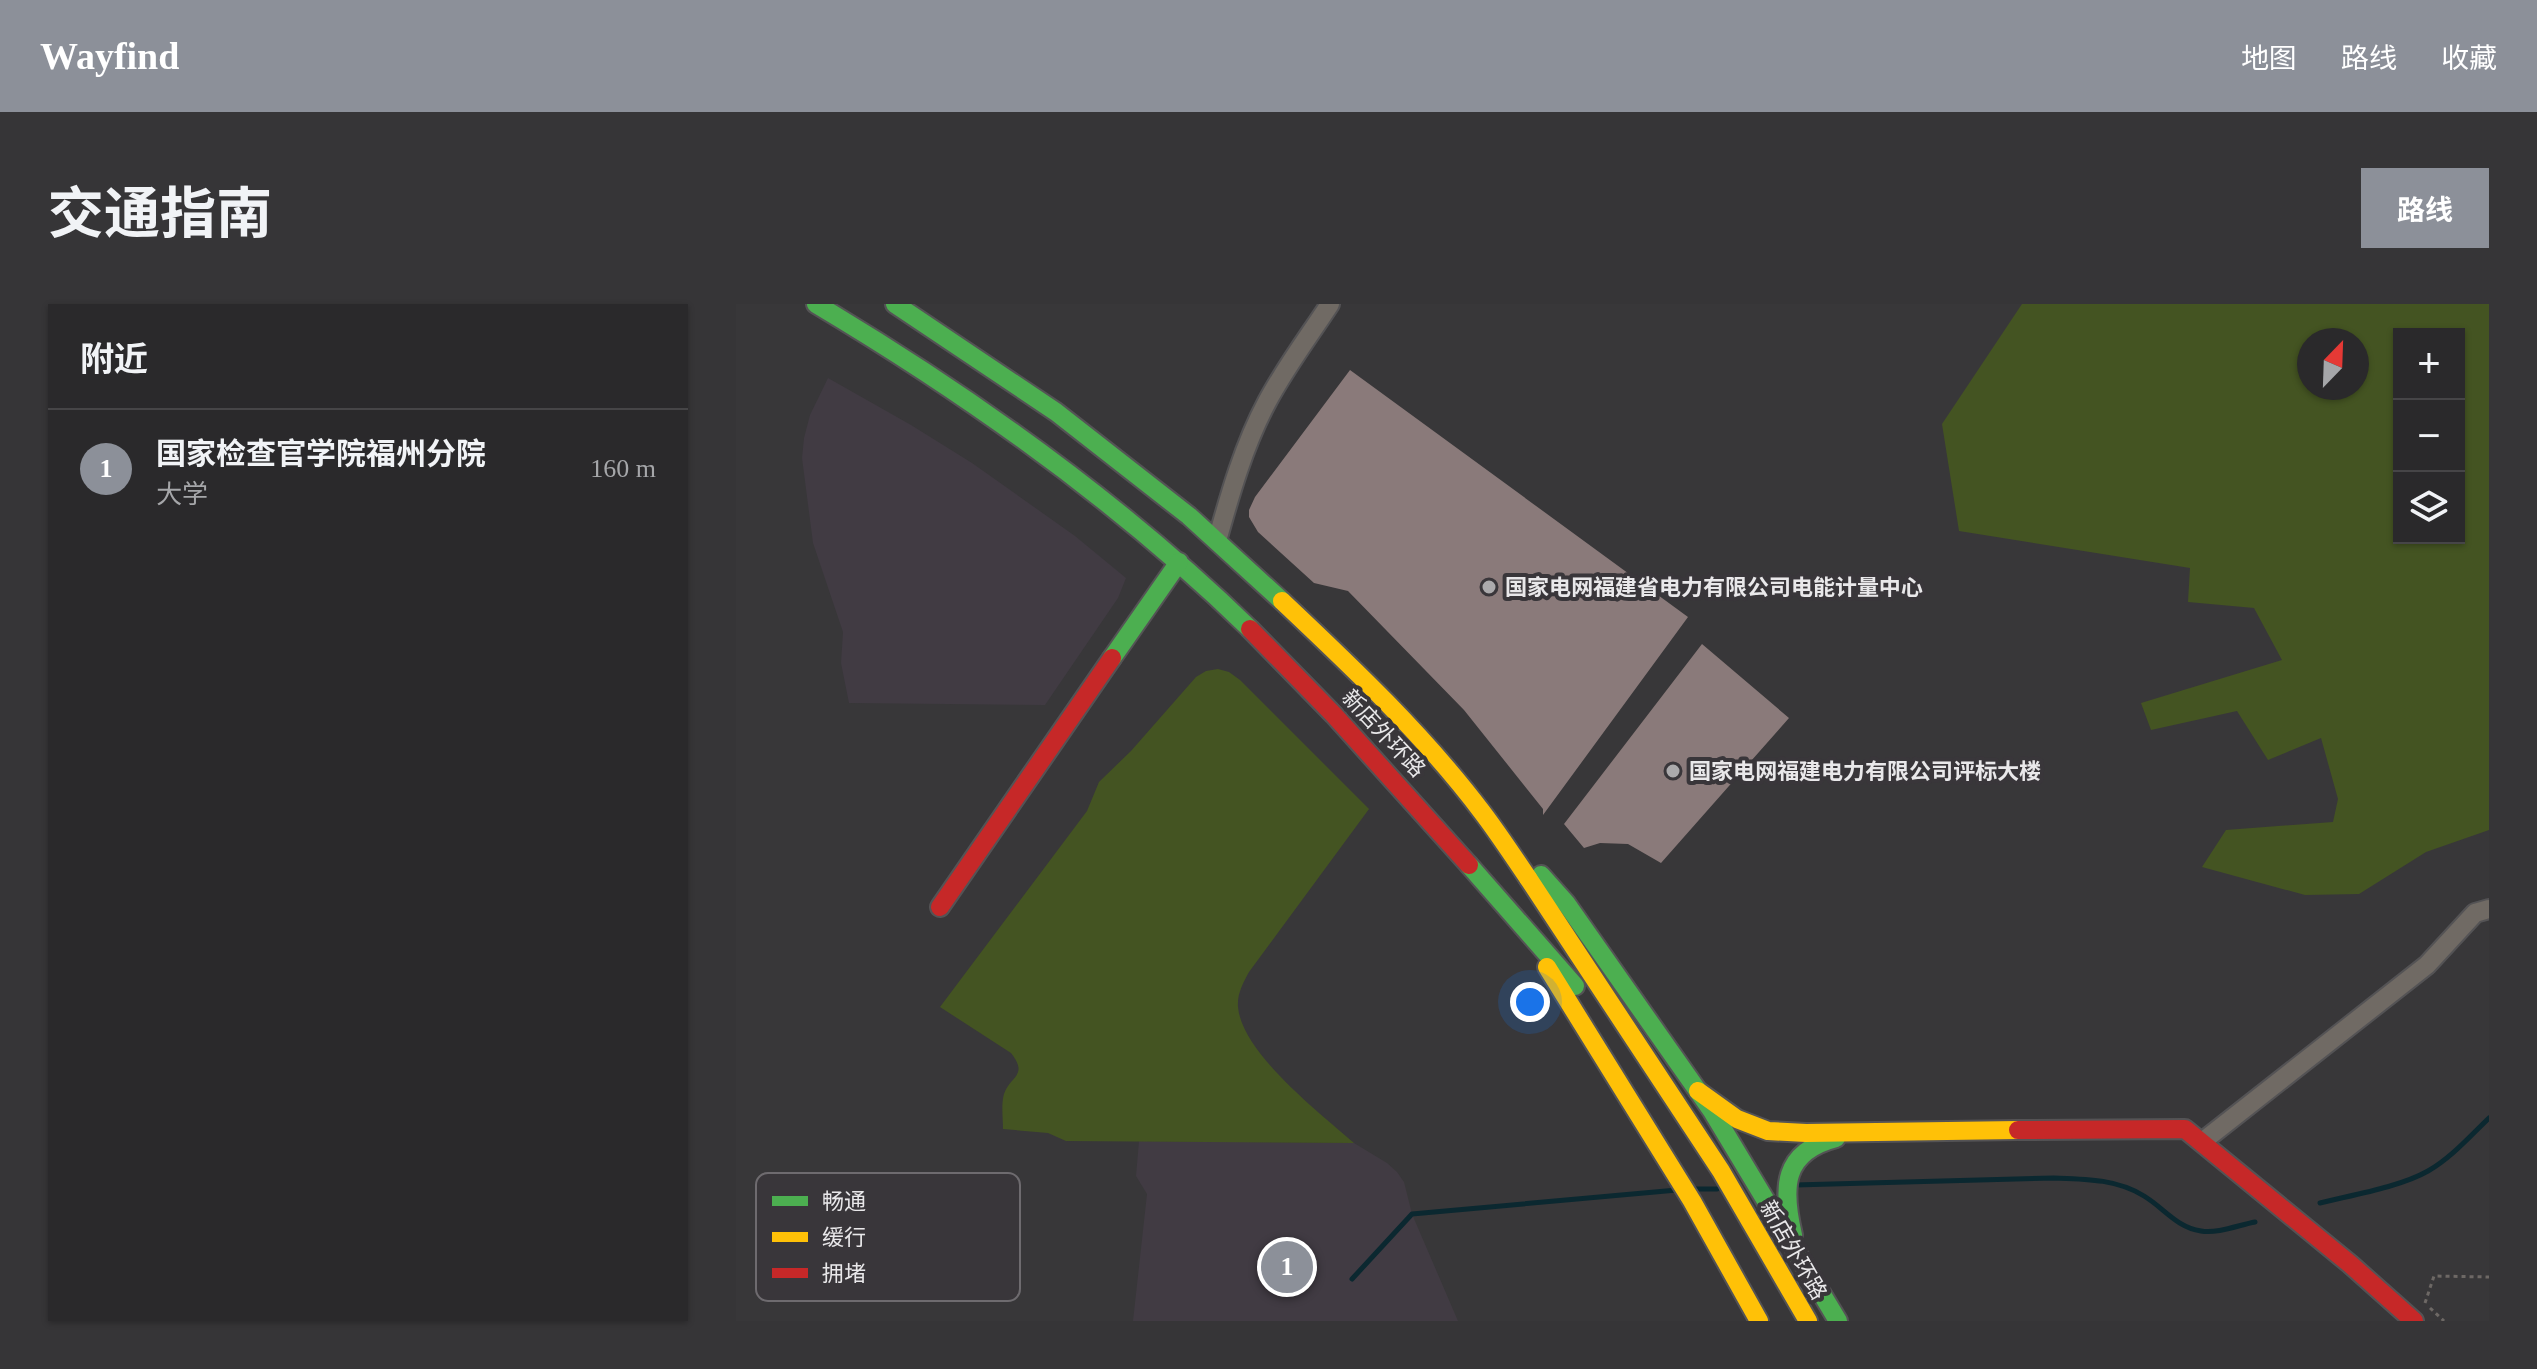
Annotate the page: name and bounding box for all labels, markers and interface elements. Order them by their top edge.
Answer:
text: Wayfind [40,35,179,77]
text: 地图 [2241,43,2297,74]
text: 路线 [2341,43,2397,74]
text: 收藏 [2441,43,2497,74]
button: 路线 [2361,168,2489,248]
text: 交通指南 [48,183,272,245]
north arrow [2297,328,2369,400]
map controls [2393,328,2465,544]
button: + [2393,328,2465,400]
text: 附近 [80,341,148,378]
button: − [2393,400,2465,472]
text: 国家检查官学院福州分院 [156,437,486,470]
text: 1 [100,454,113,483]
text: 160 m [590,454,656,483]
button: layers [2393,472,2465,544]
text: 大学 [156,480,208,509]
place label: 国家电网福建省电力有限公司电能计量中心 [1505,575,1923,600]
marker: 国家电网福建省电力有限公司电能计量中心 [1480,578,1498,596]
street label: 新店外环路 [1337,685,1430,782]
place label: 国家电网福建电力有限公司评标大楼 [1689,759,2041,784]
marker: 国家电网福建电力有限公司评标大楼 [1664,762,1682,780]
your location [1510,982,1550,1022]
legend [756,1173,1020,1301]
text: 畅通 [822,1189,866,1214]
street label: 新店外环路 [1755,1196,1832,1304]
text: 缓行 [822,1225,866,1250]
pin: 1 [1261,1237,1313,1297]
text: 拥堵 [822,1261,866,1286]

